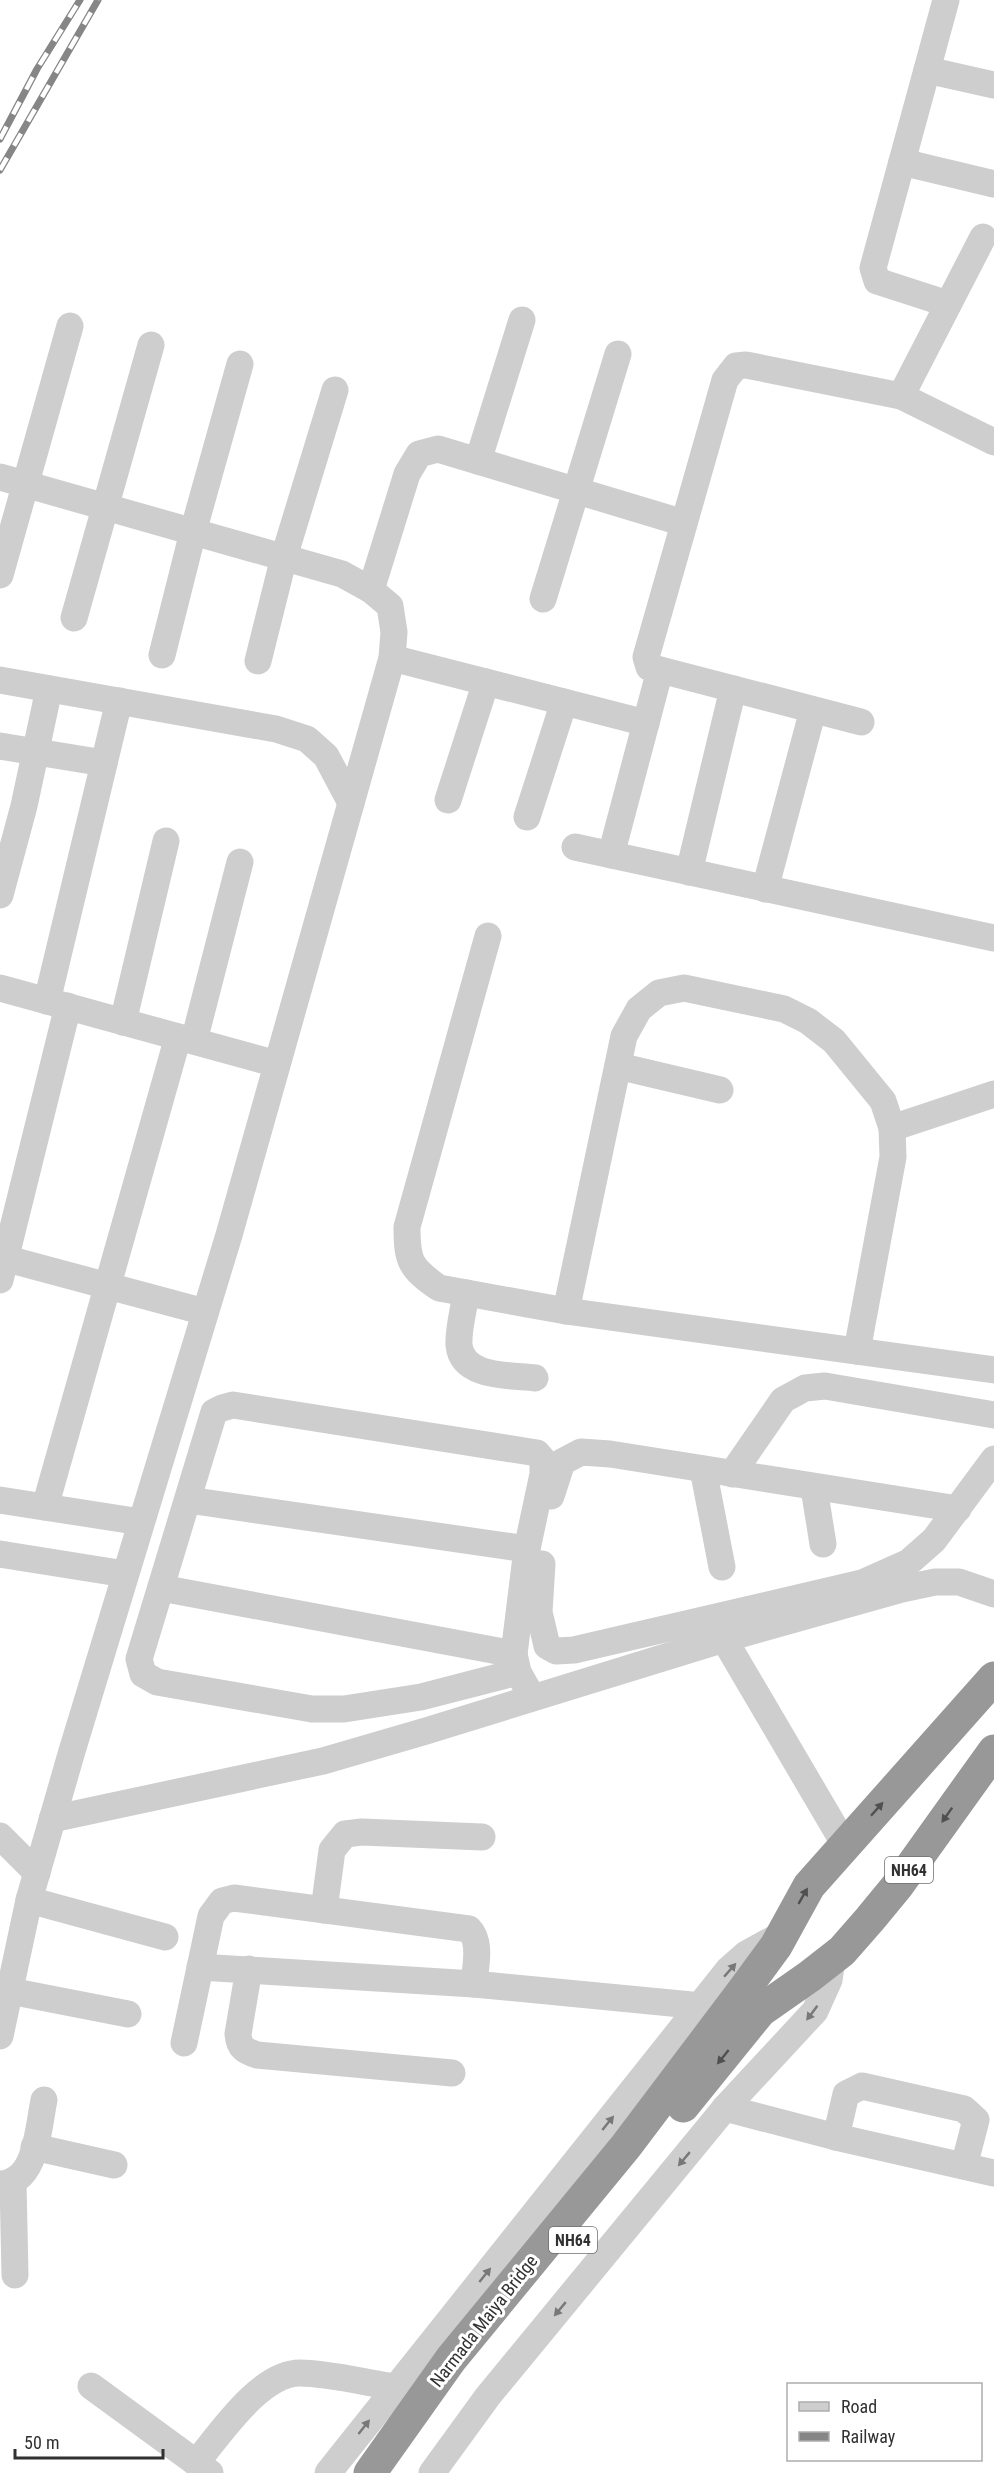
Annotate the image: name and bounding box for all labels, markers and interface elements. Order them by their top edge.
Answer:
one-way arrow [870,1802,883,1817]
one-way arrow [942,1807,953,1823]
road number: NH64 [885,1857,933,1883]
one-way arrow [797,1888,807,1905]
one-way arrow [723,1963,736,1978]
one-way arrow [807,2005,819,2020]
one-way arrow [718,2049,730,2064]
one-way arrow [601,2115,613,2130]
one-way arrow [677,2151,690,2167]
road number: NH64 [549,2227,597,2253]
street label: Narmada Maiya Bridge [426,2251,542,2391]
one-way arrow [479,2267,491,2282]
one-way arrow [553,2301,566,2317]
legend [787,2383,982,2461]
text: Road [841,2396,877,2417]
one-way arrow [358,2419,371,2435]
scale bar [15,2422,164,2460]
text: Railway [841,2426,896,2447]
text: 50 m [24,2432,59,2453]

